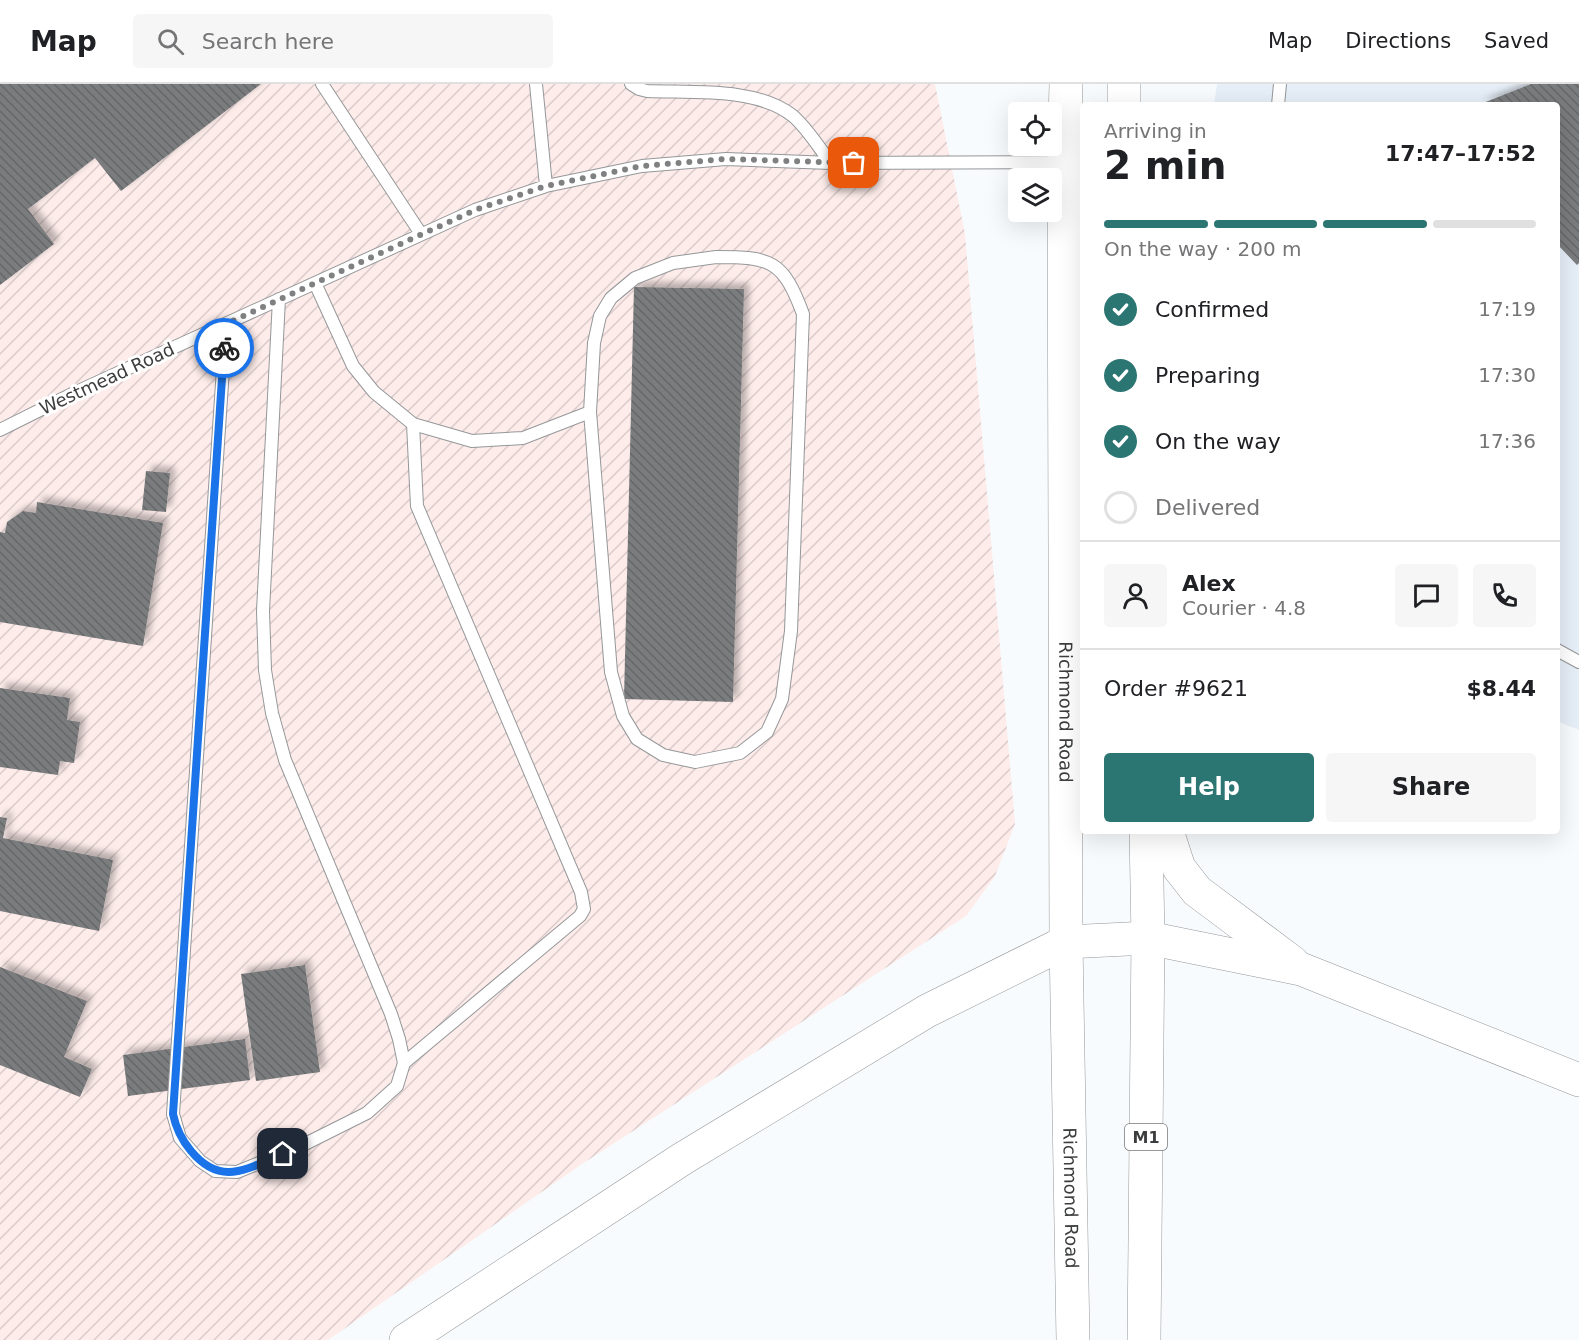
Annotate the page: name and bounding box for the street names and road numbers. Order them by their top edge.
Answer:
street label: Westmead Road [36,338,177,419]
street label: Richmond Road [1055,641,1077,783]
road number: M1 [1125,1124,1167,1150]
street label: Richmond Road [1059,1127,1083,1269]

